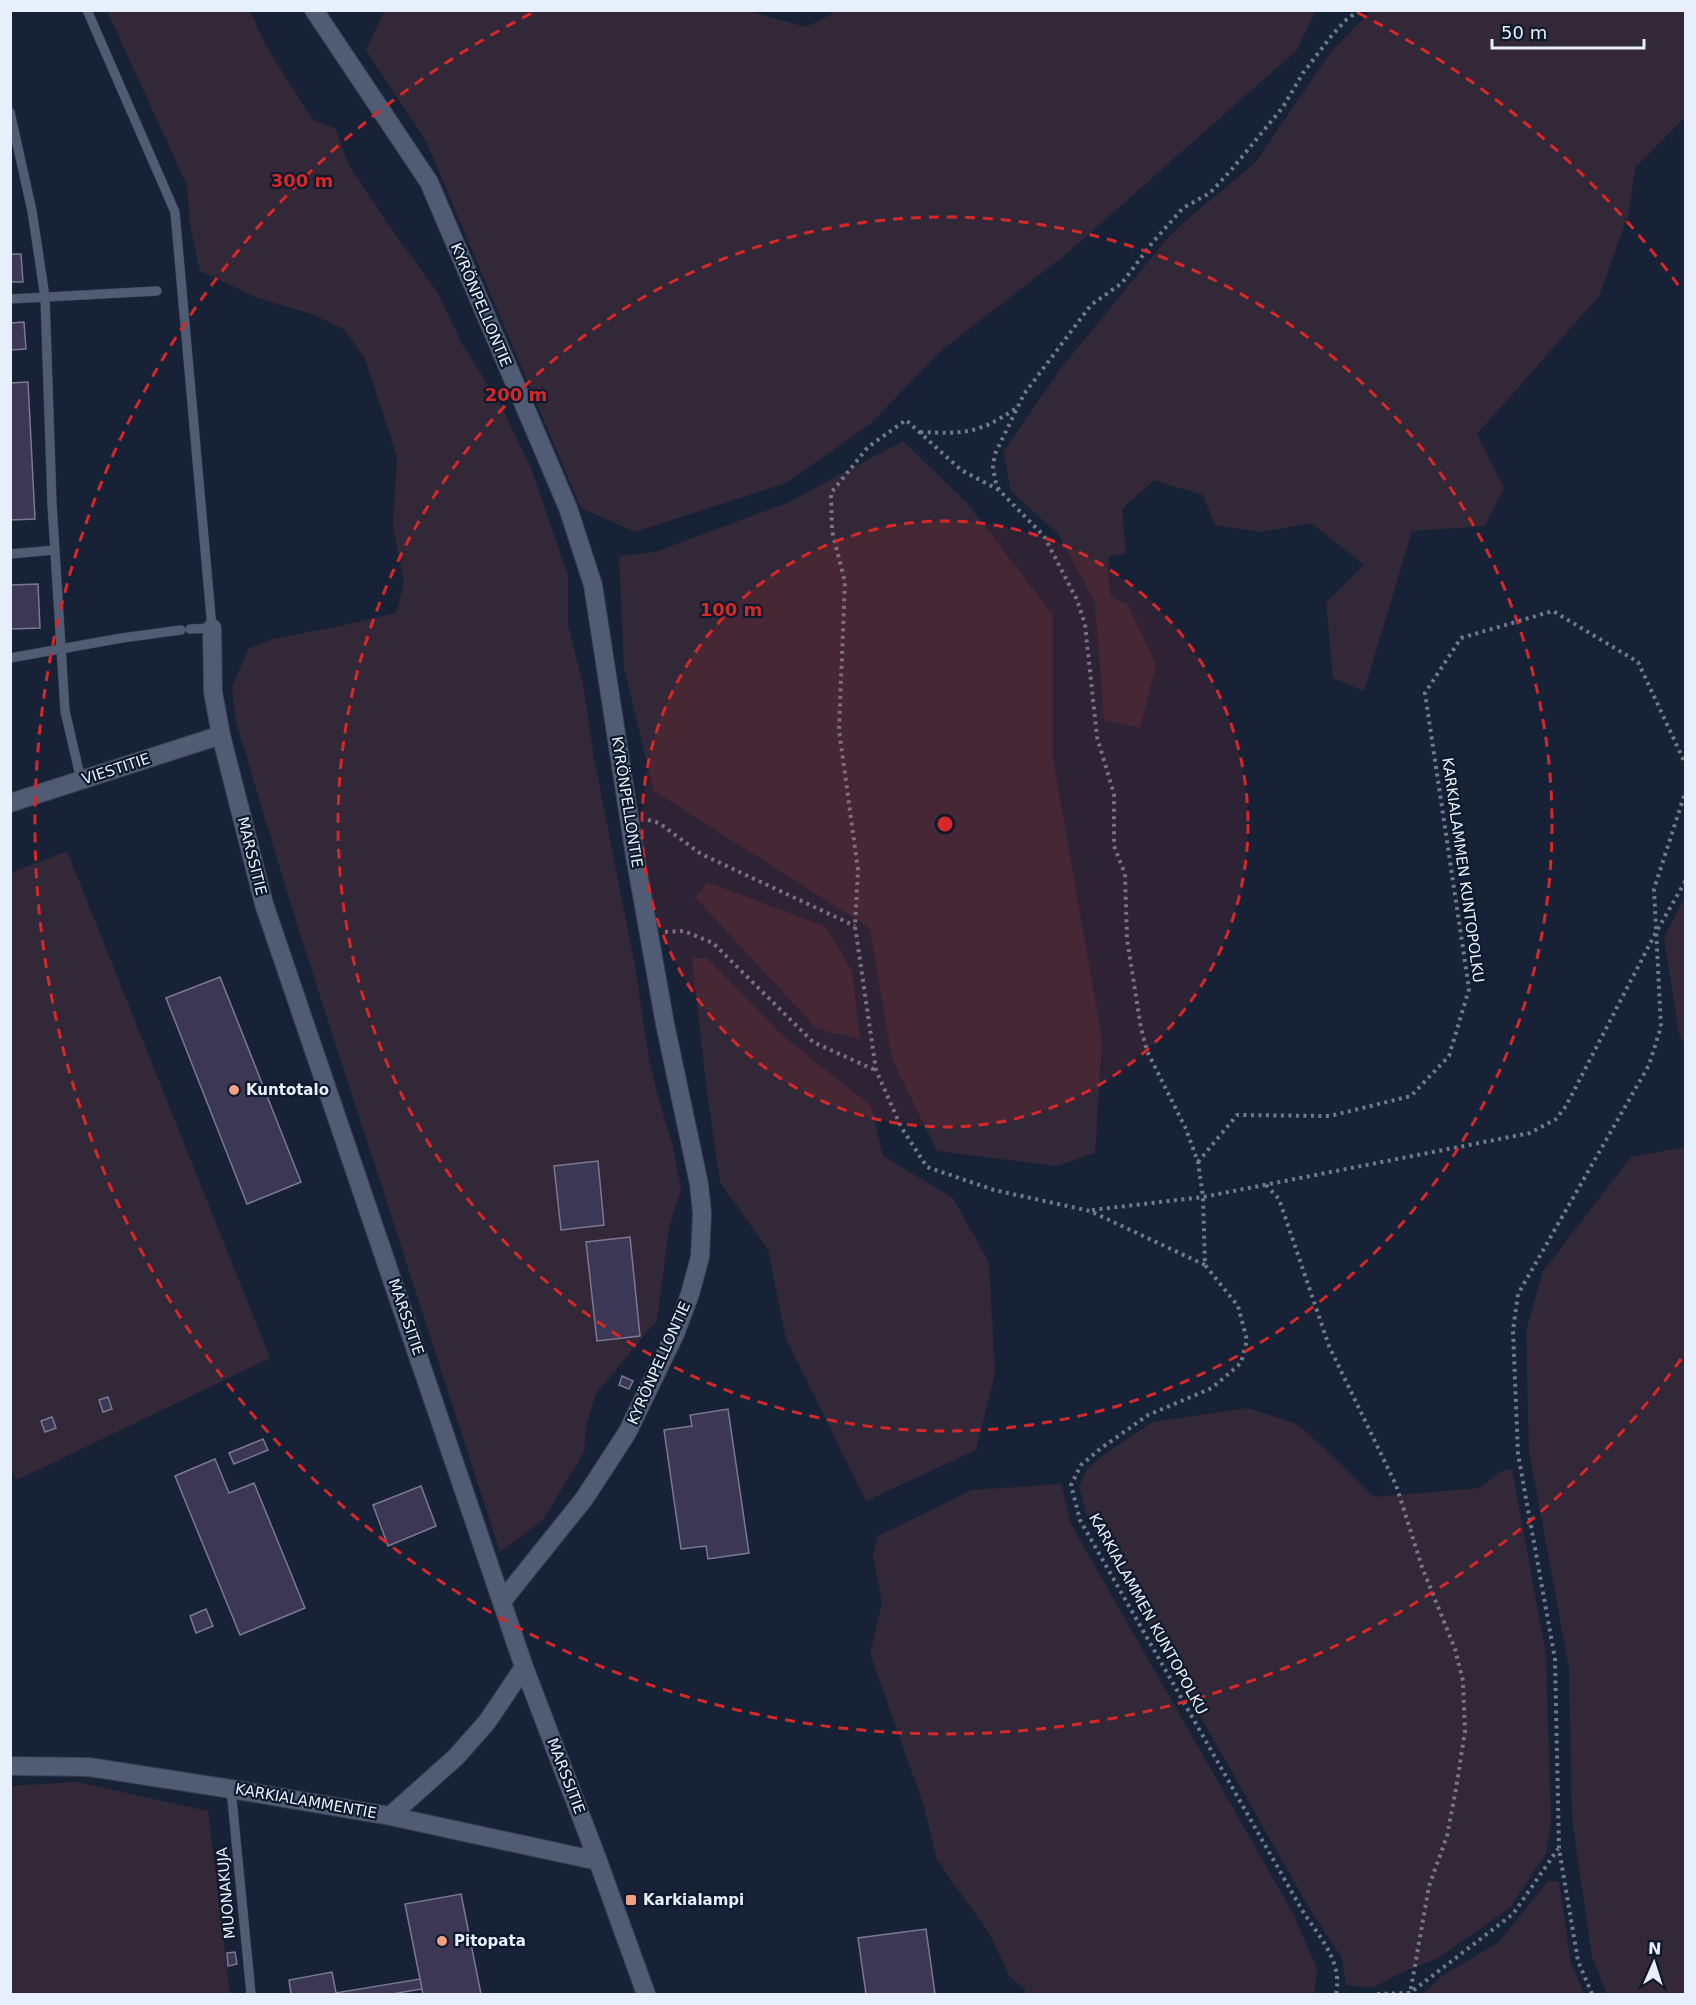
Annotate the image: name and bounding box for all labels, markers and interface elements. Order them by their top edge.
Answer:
scale bar [1492,12,1644,50]
text: 50 m [1501,22,1547,43]
text: 300 m [271,170,333,191]
street label: KYRÖNPELLONTIE [447,240,516,370]
text: 200 m [485,384,547,405]
text: 100 m [700,599,762,620]
street label: KYRÖNPELLONTIE [608,735,647,869]
street label: VIESTITIE [80,750,152,788]
street label: KARKIALAMMEN KUNTOPOLKU [1438,756,1488,984]
centre of rings [935,814,955,834]
street label: MARSSITIE [234,815,270,897]
place label: Kuntotalo [246,1081,329,1099]
marker: Kuntotalo [227,1083,241,1097]
street label: MARSSITIE [384,1276,428,1358]
street label: KYRÖNPELLONTIE [623,1298,694,1427]
street label: KARKIALAMMEN KUNTOPOLKU [1085,1510,1211,1718]
street label: MARSSITIE [543,1735,589,1817]
street label: KARKIALAMMENTIE [234,1780,378,1822]
street label: MUONAKUJA [213,1846,239,1940]
place label: Karkialampi [643,1891,744,1909]
marker: Karkialampi [624,1893,638,1907]
place label: Pitopata [454,1932,526,1950]
north arrow [1624,1933,1684,1993]
marker: Pitopata [435,1934,449,1948]
text: N [1648,1939,1662,1958]

